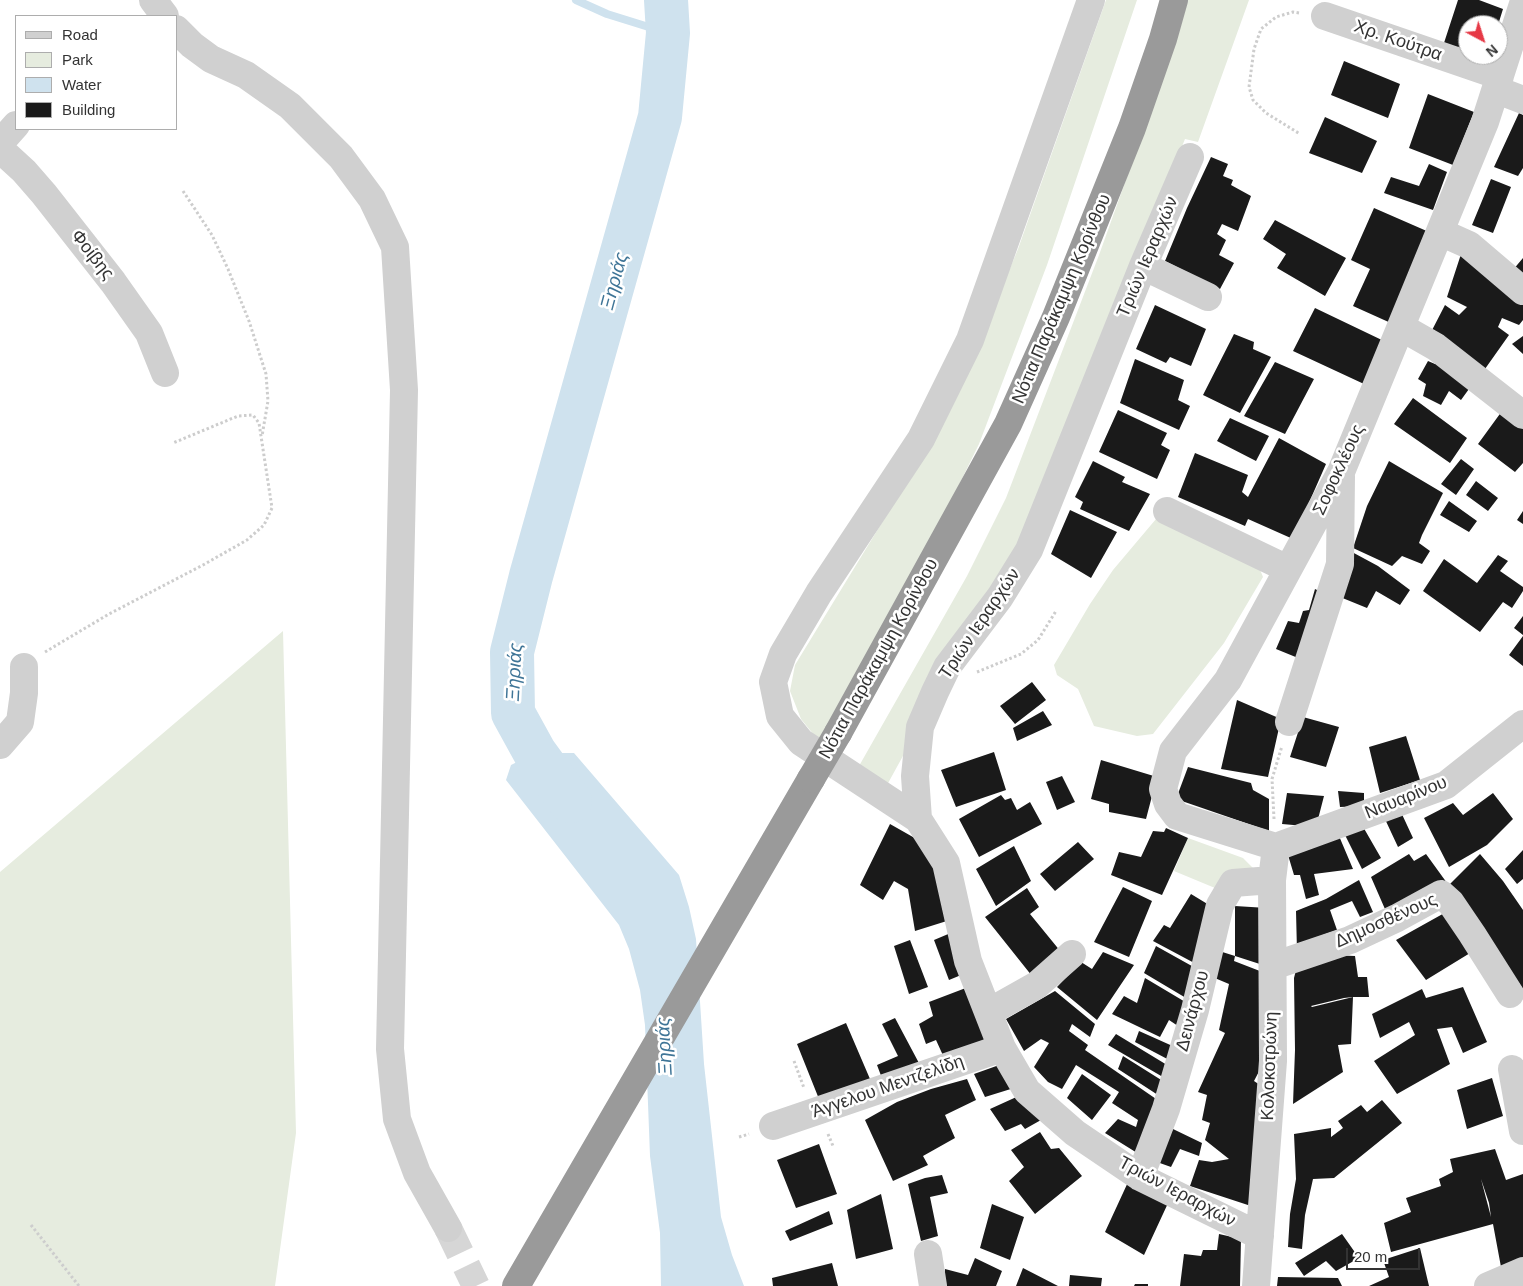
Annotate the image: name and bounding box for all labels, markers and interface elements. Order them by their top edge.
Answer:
legend [15,15,178,130]
north arrow [1458,15,1508,65]
street label: Χρ. Κούτρα [1351,16,1445,66]
text: Road [62,26,98,43]
text: N [1483,41,1501,60]
text: Park [62,51,93,68]
text: Water [62,76,101,93]
text: Building [62,101,115,118]
street label: Νότια Παράκαμψη Κορίνθου [1008,191,1116,407]
street label: Τριών Ιεραρχών [1113,193,1183,321]
street label: Φοίβης [66,226,118,284]
water label: Ξηριάς [596,250,634,312]
street label: Σοφοκλέους [1309,421,1369,519]
street label: Νότια Παράκαμψη Κορίνθου [815,555,943,763]
street label: Τριών Ιεραρχών [935,564,1025,684]
water label: Ξηριάς [502,642,528,702]
street label: Ναυαρίνου [1362,772,1450,824]
street label: Δημοσθένους [1332,889,1440,953]
street label: Δεινάρχου [1172,968,1214,1054]
street label: Κολοκοτρώνη [1257,1011,1283,1121]
water label: Ξηριάς [652,1016,678,1076]
street label: Άγγελου Μεντζελίδη [809,1051,967,1123]
street label: Τριών Ιεραρχών [1115,1152,1239,1232]
scale bar [1348,1238,1422,1270]
text: 20 m [1354,1248,1387,1265]

